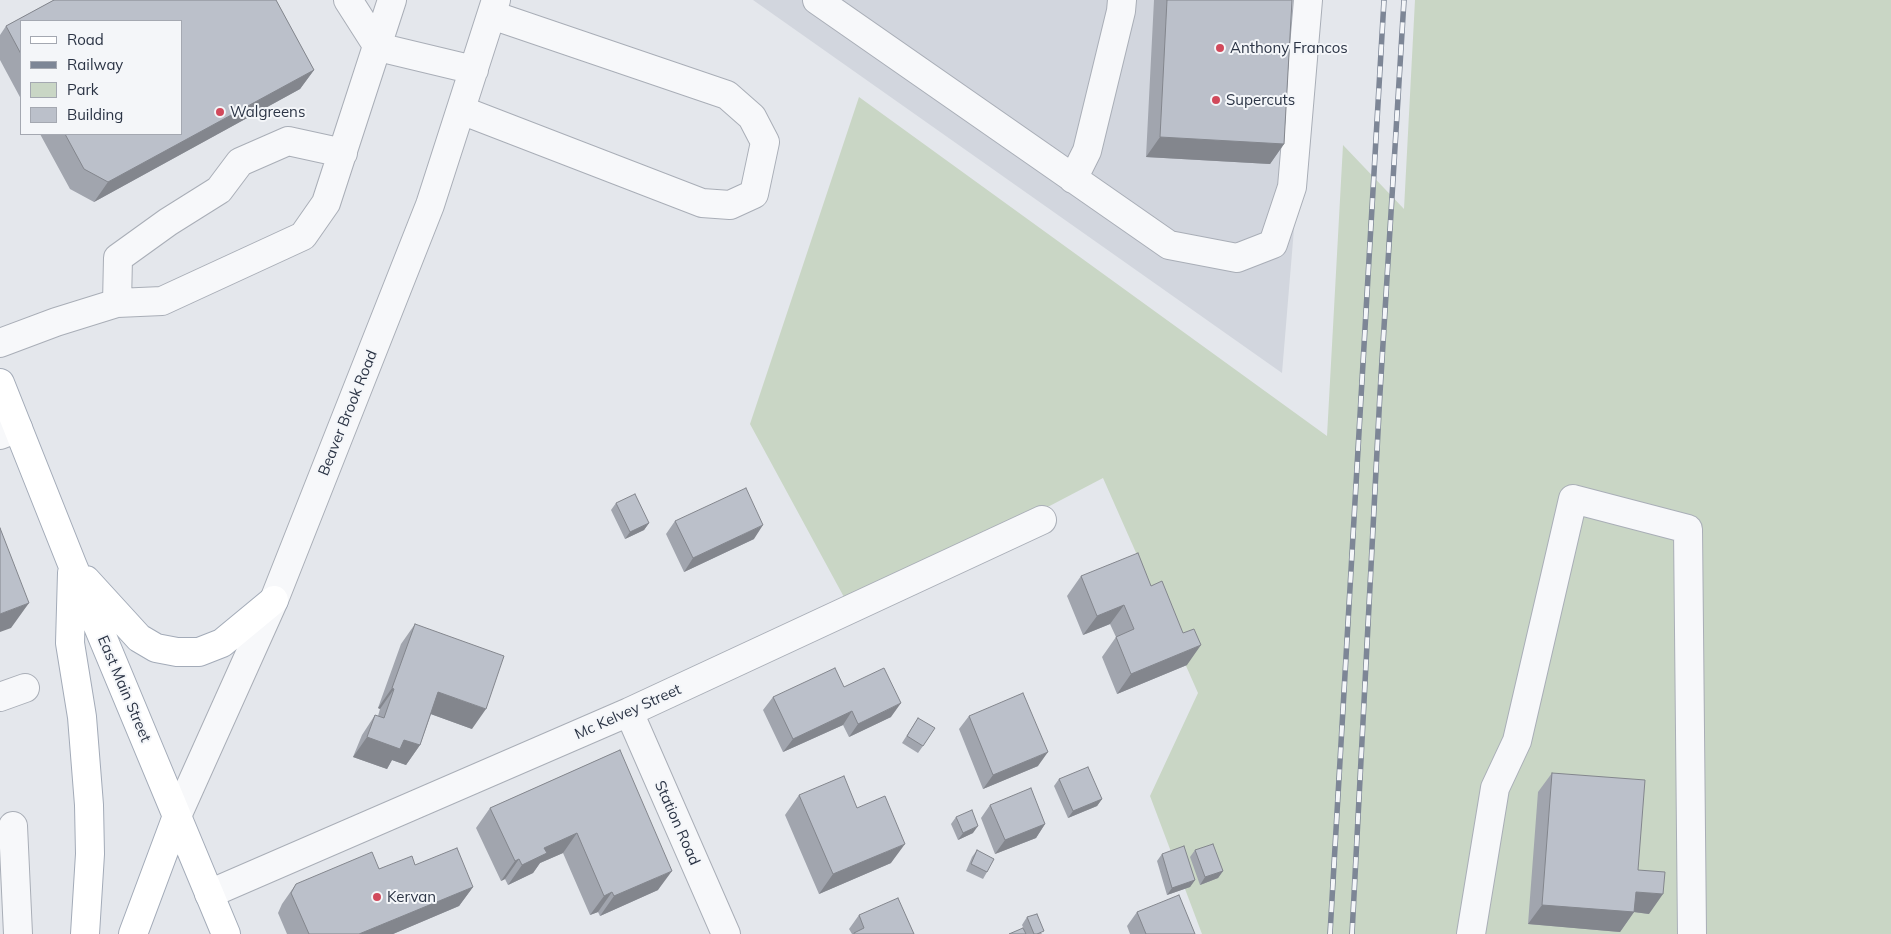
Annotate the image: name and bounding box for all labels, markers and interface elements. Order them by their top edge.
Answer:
legend [20,20,182,135]
text: Road [67,30,104,49]
place label: Anthony Francos [1230,39,1348,57]
marker: Anthony Francos [1214,42,1226,54]
text: Railway [67,55,123,74]
text: Park [67,80,99,99]
place label: Supercuts [1226,91,1295,109]
marker: Supercuts [1210,94,1222,106]
place label: Walgreens [230,103,305,121]
text: Building [67,105,123,124]
marker: Walgreens [214,106,226,118]
street label: Beaver Brook Road [315,348,381,478]
street label: East Main Street [93,633,155,745]
street label: Mc Kelvey Street [572,680,684,744]
street label: Station Road [650,778,704,868]
place label: Kervan [387,888,436,906]
marker: Kervan [371,891,383,903]

